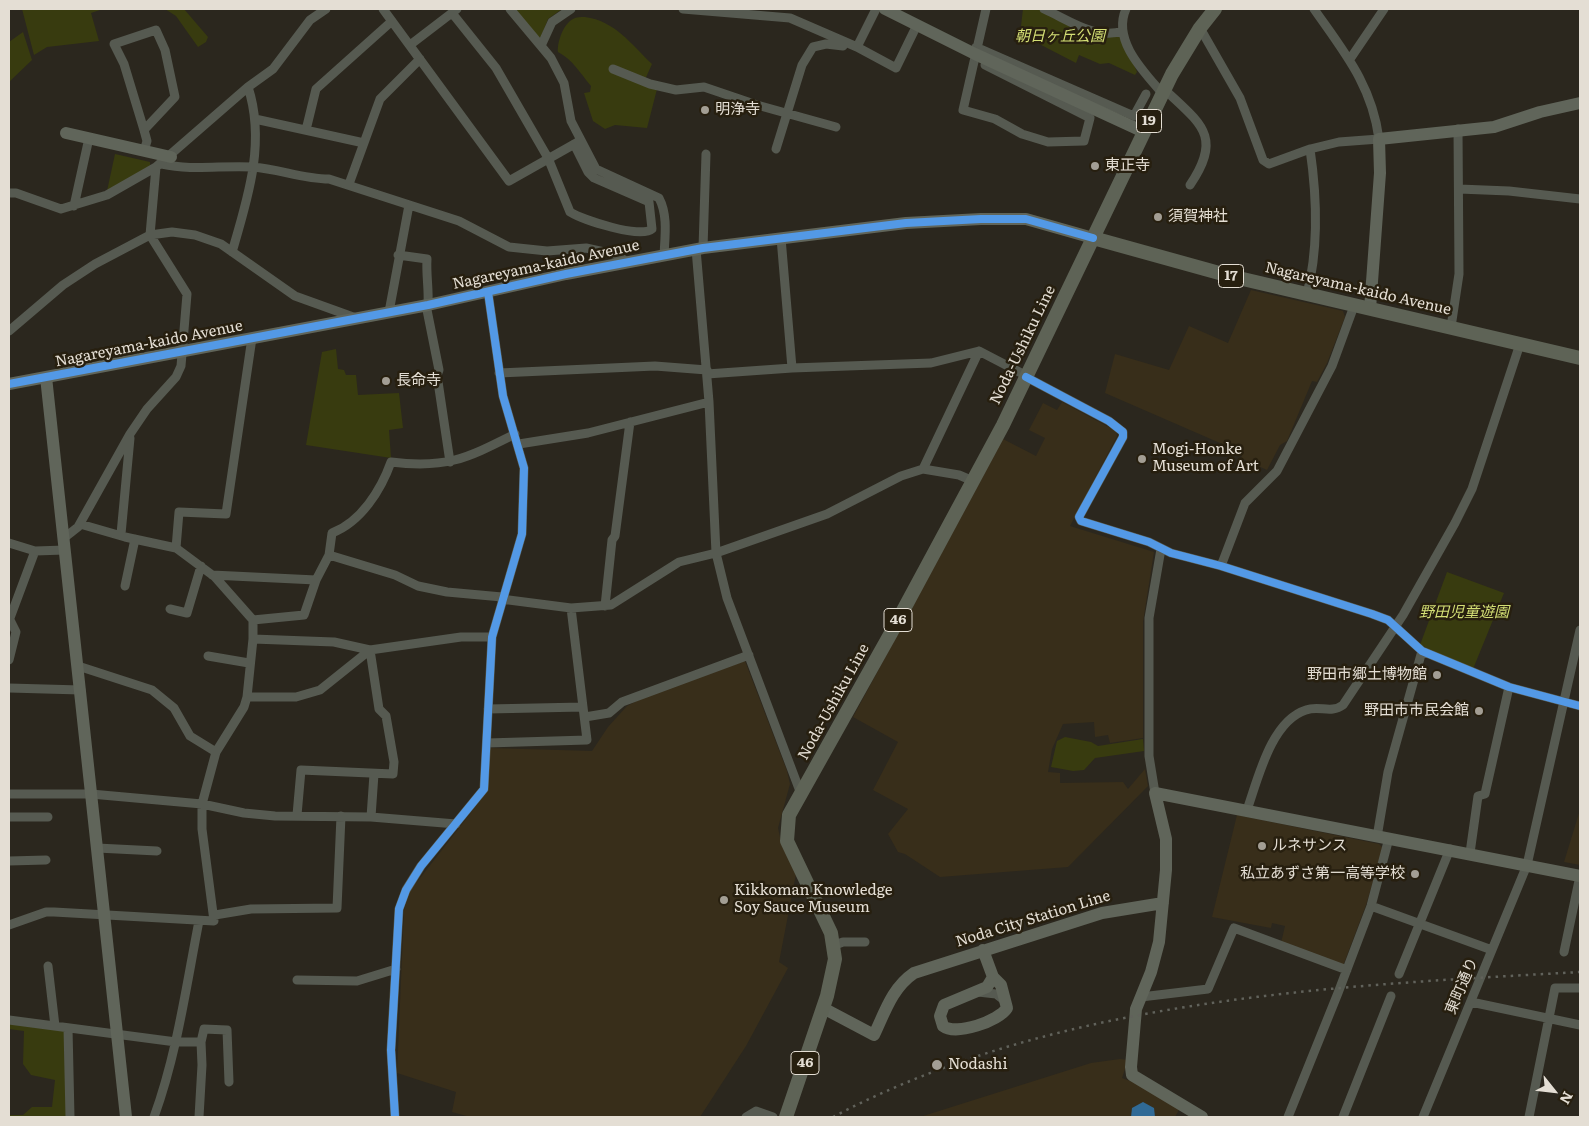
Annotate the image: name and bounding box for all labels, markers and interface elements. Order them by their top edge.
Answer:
park label: 朝日ヶ丘公園 [1015,28,1105,46]
place label: 明浄寺 [715,101,760,119]
marker: 明浄寺 [699,104,711,116]
road number: 19 [1136,110,1162,132]
place label: 東正寺 [1105,157,1150,175]
marker: 東正寺 [1089,160,1101,172]
place label: 須賀神社 [1168,208,1228,226]
marker: 須賀神社 [1152,211,1164,223]
street label: Nagareyama-kaido Avenue [451,236,641,294]
street label: Nagareyama-kaido Avenue [1263,259,1453,319]
road number: 17 [1218,264,1244,288]
street label: Noda-Ushiku Line [986,283,1060,407]
street label: Nagareyama-kaido Avenue [54,317,244,371]
place label: 長命寺 [396,372,441,390]
marker: 長命寺 [380,375,392,387]
place label: Mogi-Honke Museum of Art [1152,441,1259,476]
marker: Mogi-Honke Museum of Art [1136,453,1148,465]
park label: 野田児童遊園 [1419,604,1509,622]
road number: 46 [884,608,912,632]
street label: Noda-Ushiku Line [795,641,873,763]
place label: 野田市郷土博物館 [1307,666,1427,684]
marker: 野田市郷土博物館 [1431,669,1443,681]
place label: 野田市市民会館 [1364,702,1469,720]
marker: 野田市市民会館 [1473,705,1485,717]
place label: ルネサンス [1272,837,1347,855]
marker: ルネサンス [1256,840,1268,852]
place label: 私立あずさ第一高等学校 [1240,865,1405,883]
marker: 私立あずさ第一高等学校 [1409,868,1421,880]
place label: Kikkoman Knowledge Soy Sauce Museum [734,882,893,917]
street label: Noda City Station Line [954,887,1112,951]
marker: Kikkoman Knowledge Soy Sauce Museum [718,894,730,906]
street label: 東町通り [1442,955,1482,1017]
road number: 46 [791,1052,819,1074]
place label: Nodashi [948,1056,1007,1074]
marker: Nodashi [930,1058,944,1072]
north arrow [1529,1066,1579,1116]
text: N [1556,1088,1579,1108]

